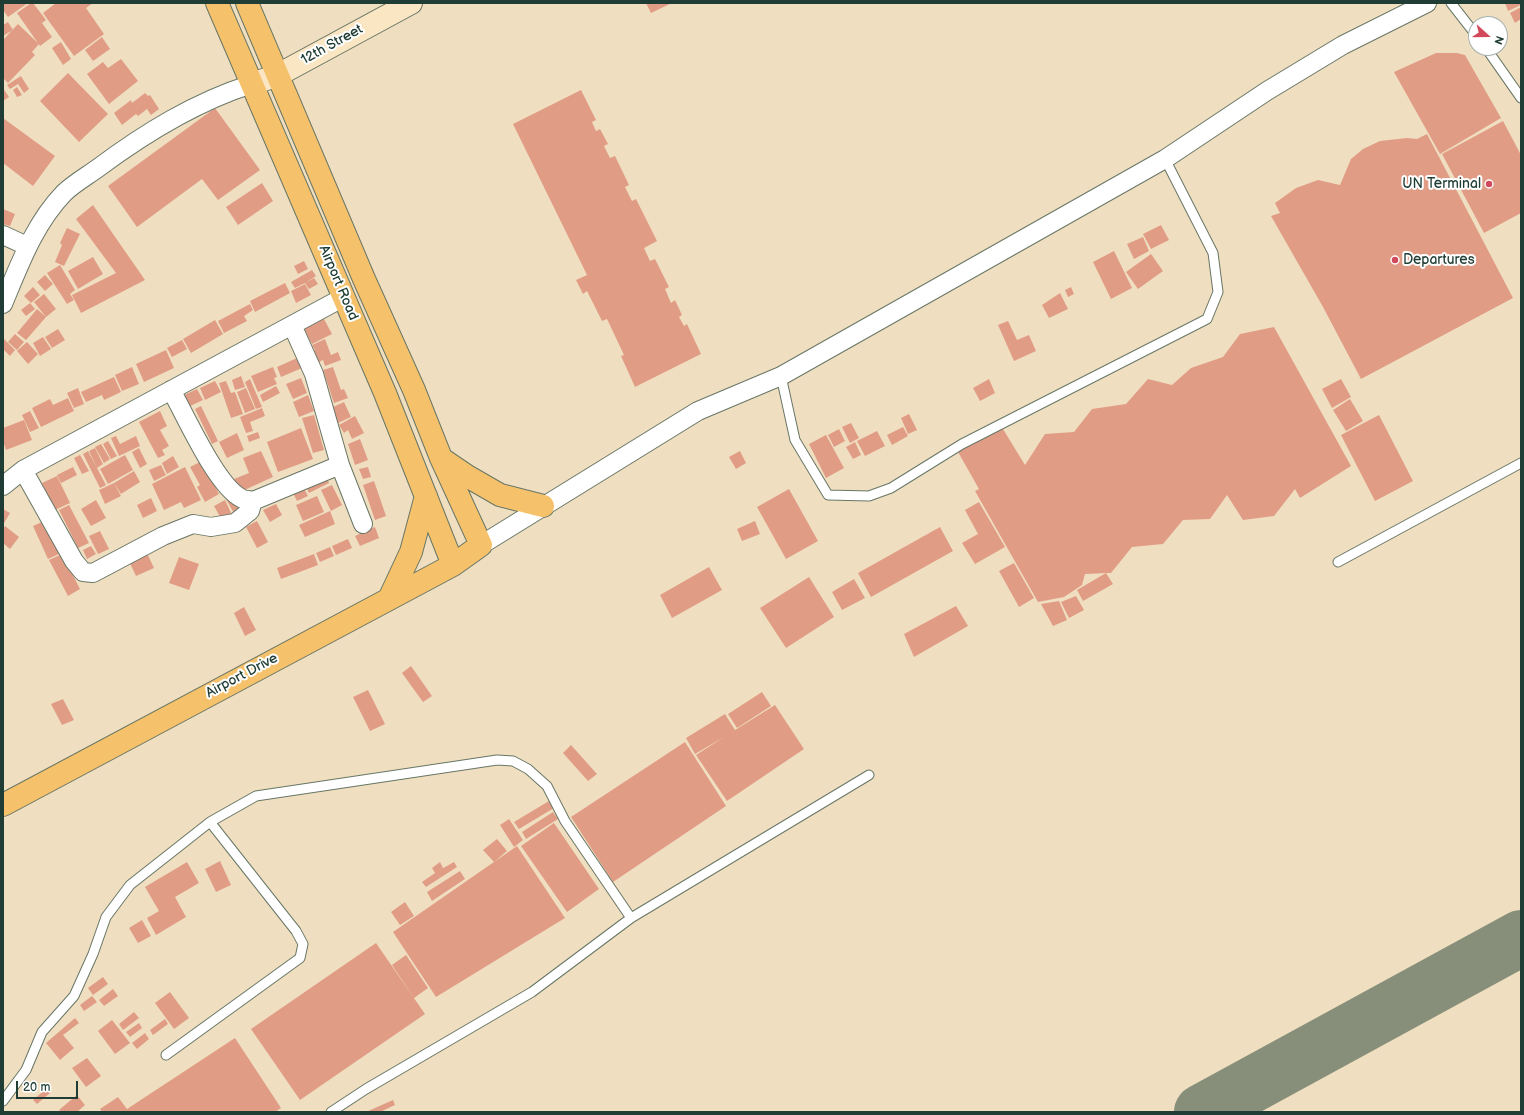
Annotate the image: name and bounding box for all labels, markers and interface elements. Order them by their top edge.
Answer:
north arrow [1468,16,1508,56]
street label: 12th Street [298,21,366,69]
text: N [1491,34,1506,46]
place label: UN Terminal [1402,176,1481,192]
marker: UN Terminal [1484,179,1494,189]
street label: Airport Road [315,243,361,323]
place label: Departures [1403,252,1475,268]
marker: Departures [1390,255,1400,265]
street label: Airport Drive [203,650,281,702]
scale bar [18,1073,80,1099]
text: 20 m [23,1080,50,1095]

